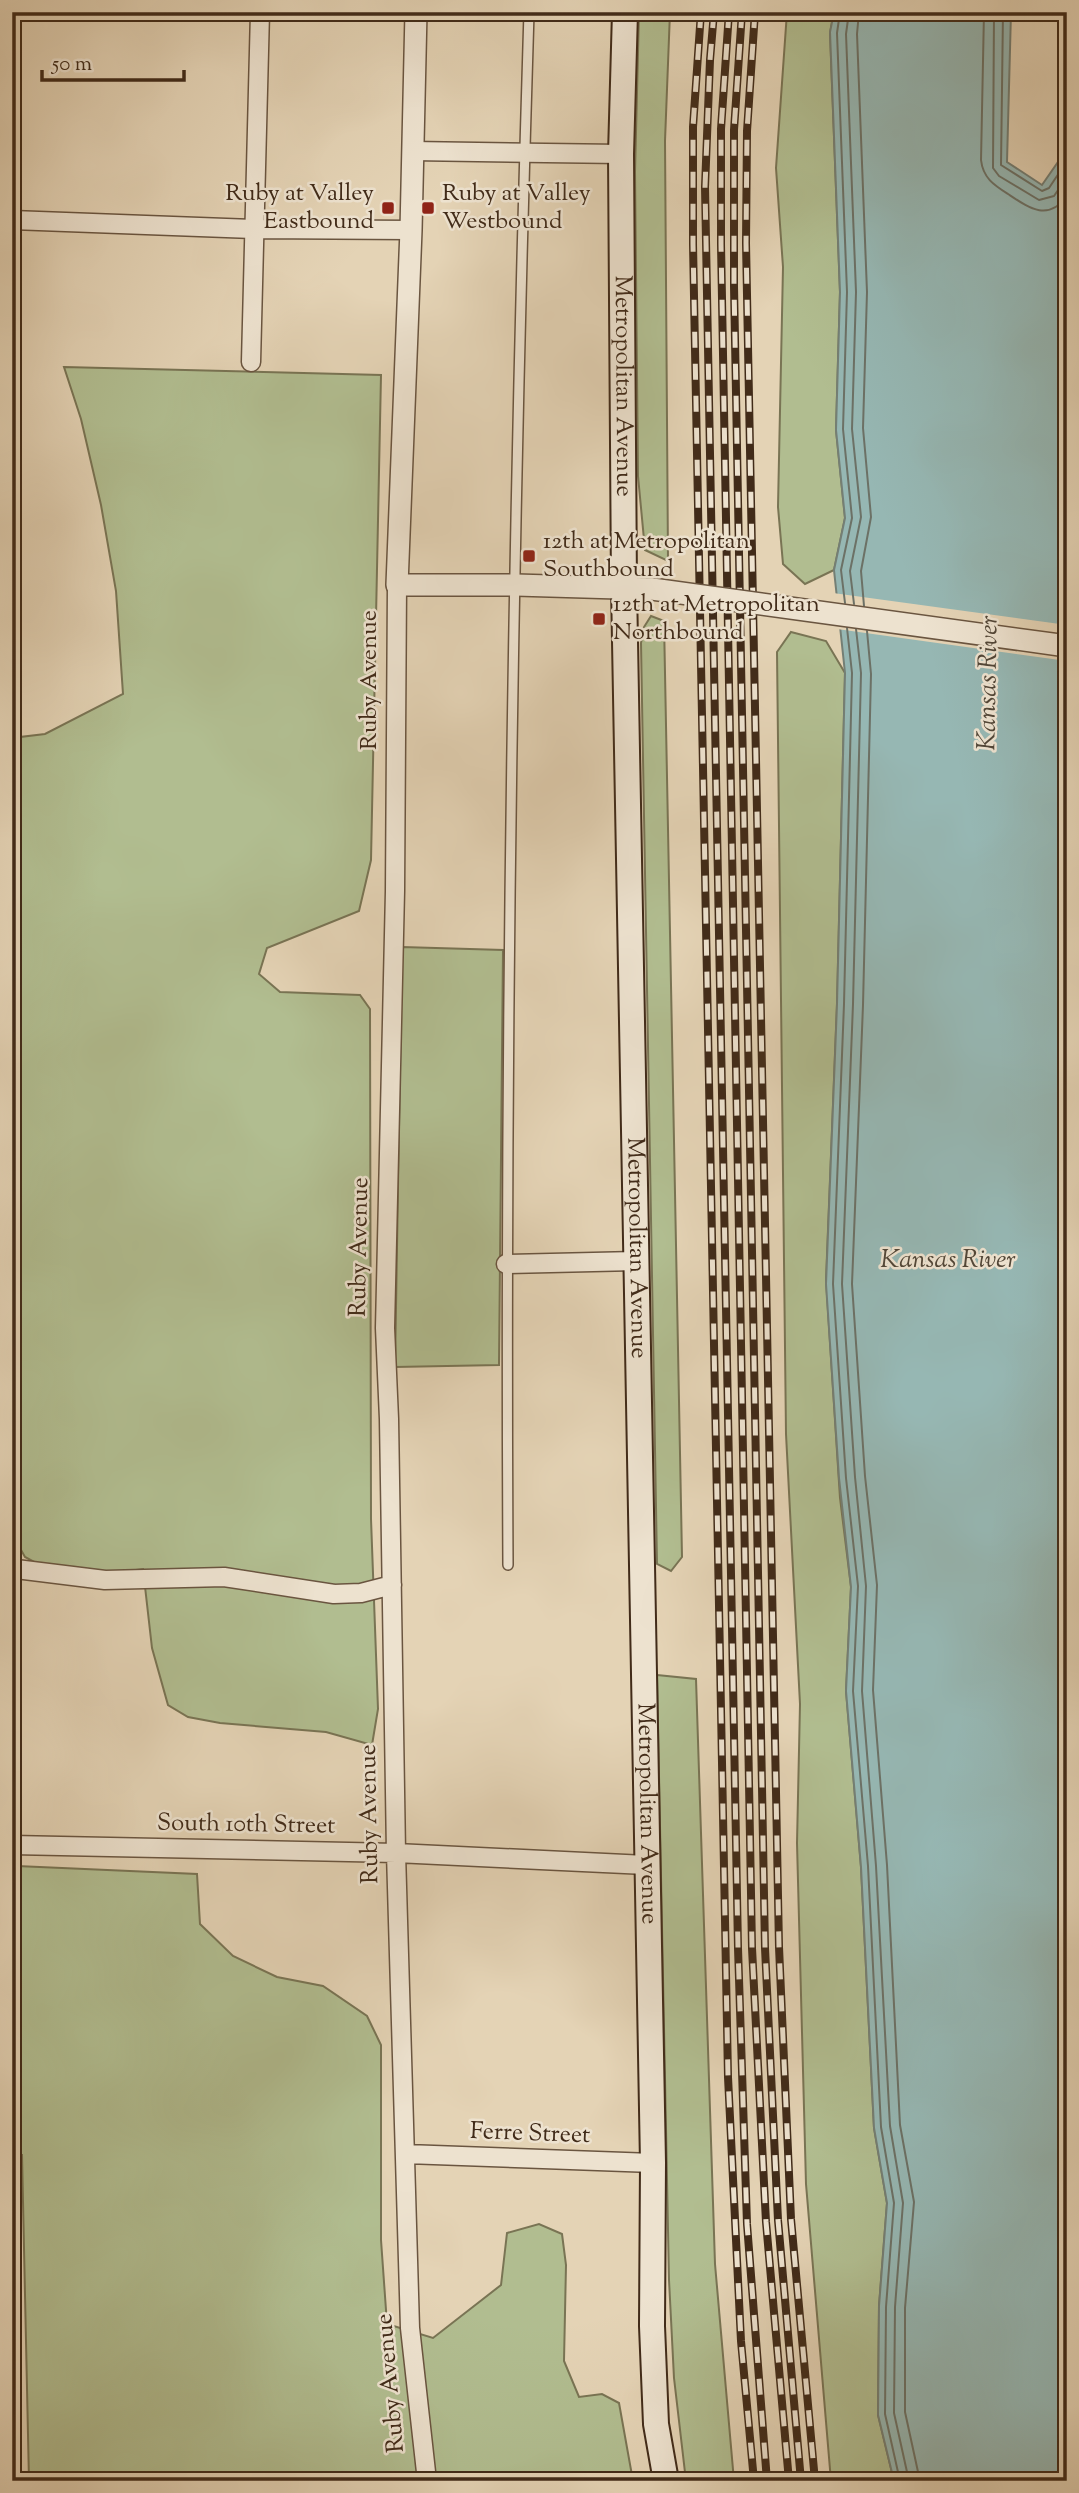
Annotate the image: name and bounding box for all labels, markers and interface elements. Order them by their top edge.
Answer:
scale bar [42,38,184,82]
text: 50 m [51,50,92,80]
place label: Ruby at Valley Eastbound [225,177,374,239]
place label: Ruby at Valley Westbound [442,177,591,239]
marker: Ruby at Valley Eastbound [380,200,396,216]
marker: Ruby at Valley Westbound [420,200,436,216]
street label: Metropolitan Avenue [605,275,640,497]
place label: 12th at Metropolitan Southbound [543,525,750,587]
marker: 12th at Metropolitan Southbound [521,548,537,564]
place label: 12th at Metropolitan Northbound [613,588,820,650]
street label: Ruby Avenue [353,610,387,750]
marker: 12th at Metropolitan Northbound [591,611,607,627]
water label: Kansas River [969,615,1009,751]
street label: Metropolitan Avenue [617,1137,655,1359]
street label: Ruby Avenue [342,1177,378,1317]
water label: Kansas River [880,1242,1016,1279]
street label: Metropolitan Avenue [628,1703,666,1925]
street label: Ruby Avenue [352,1744,388,1884]
street label: South 10th Street [156,1806,336,1844]
street label: Ferre Street [469,2115,591,2153]
street label: Ruby Avenue [368,2312,414,2454]

